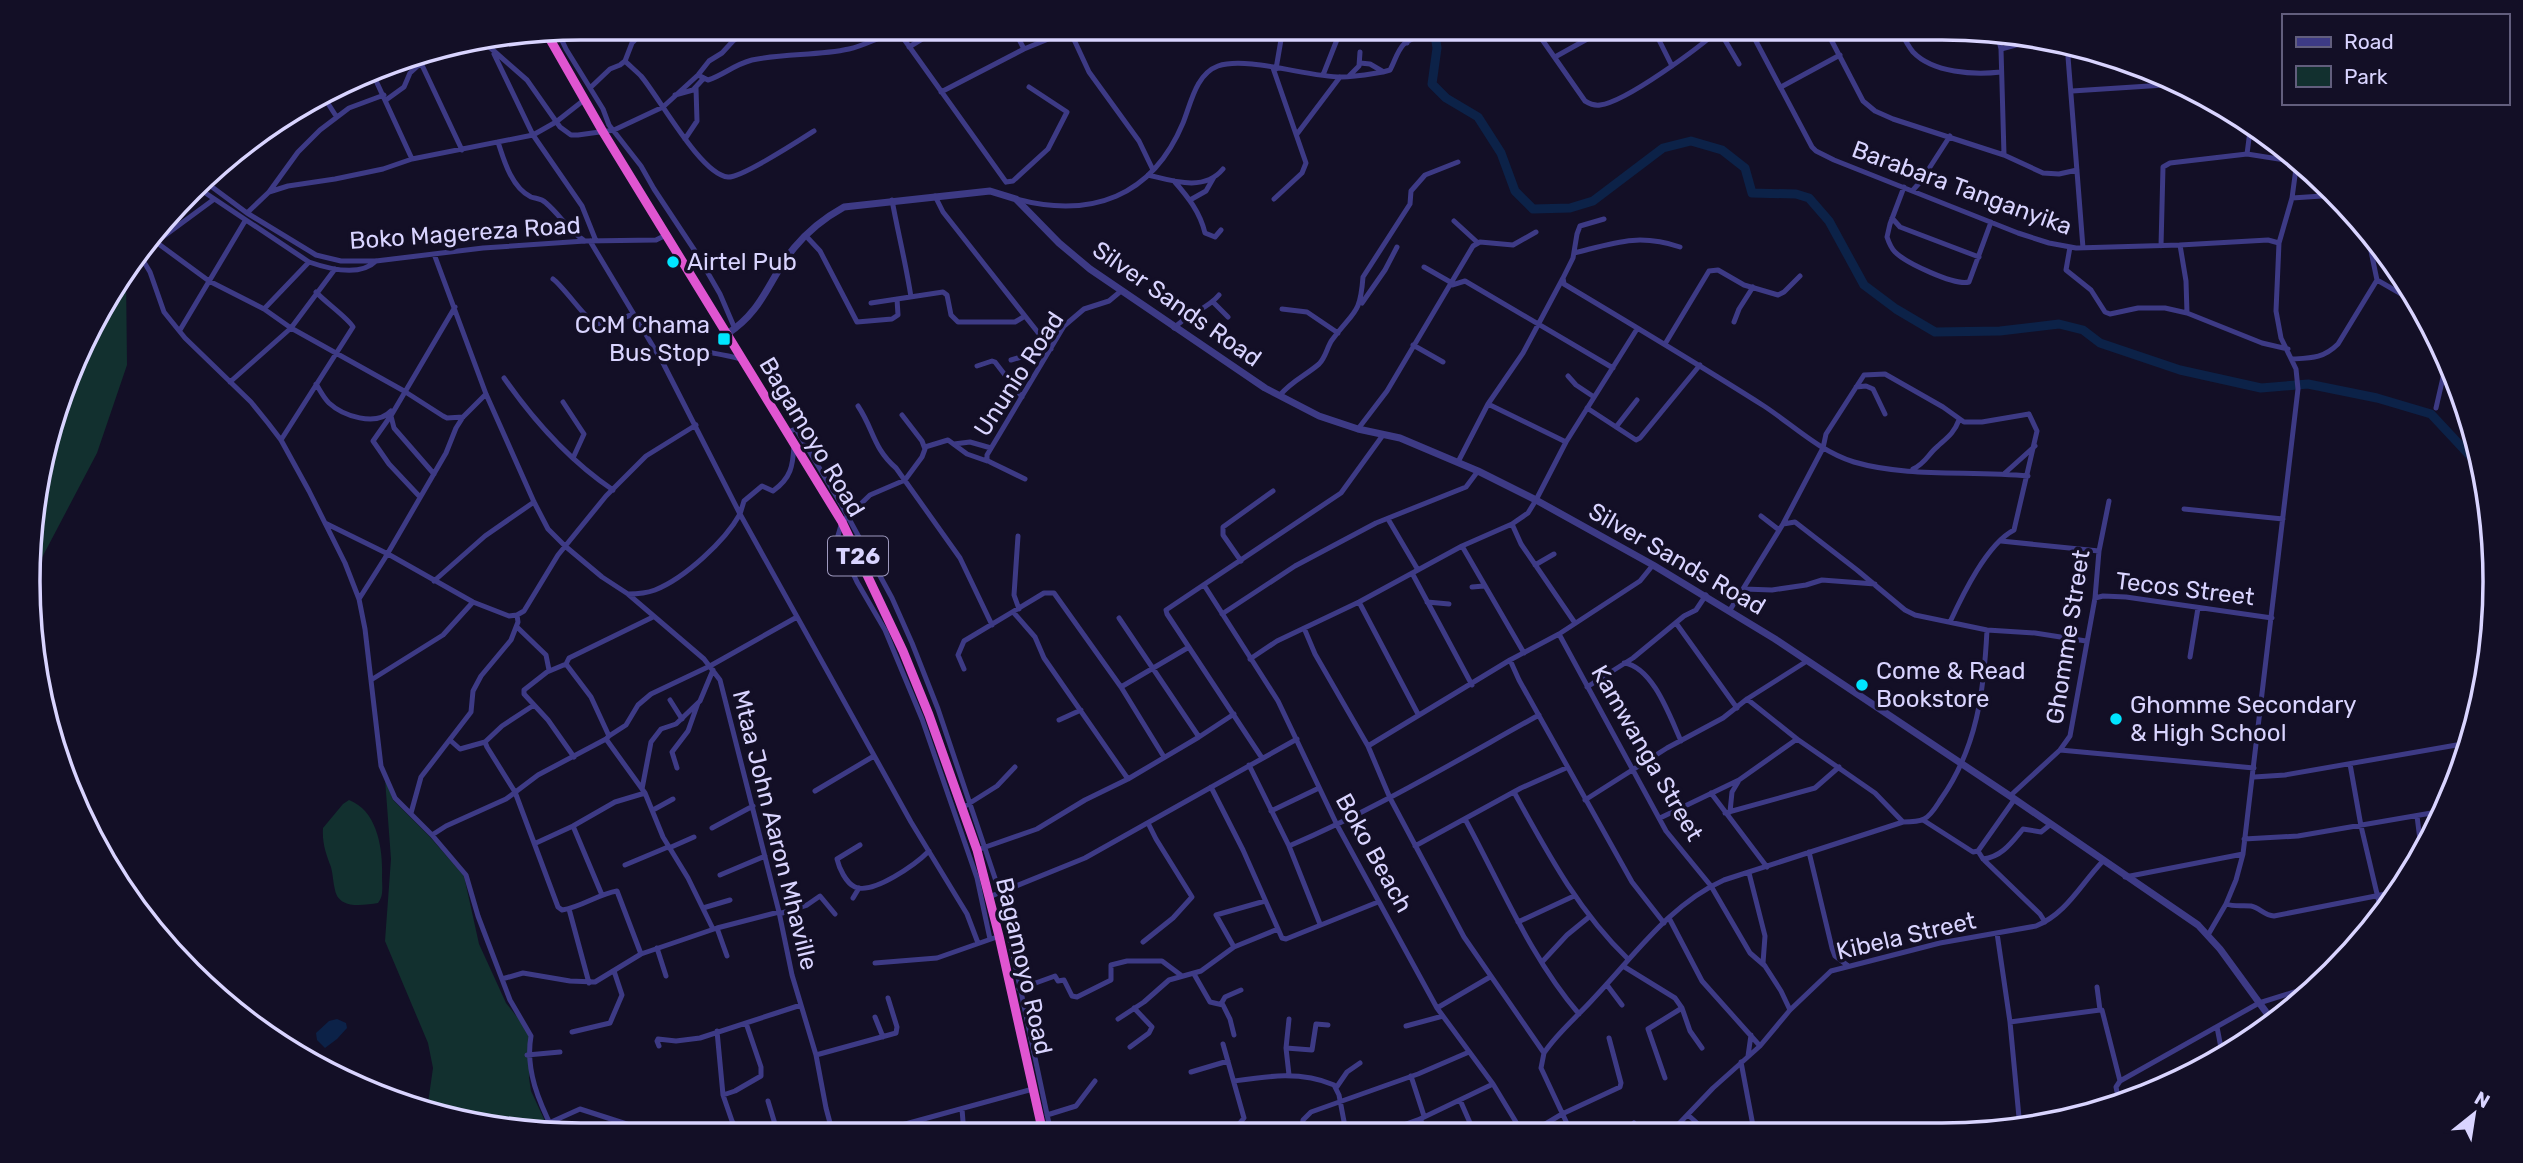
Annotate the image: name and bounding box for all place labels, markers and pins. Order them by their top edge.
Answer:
place label: Airtel Pub [687,248,797,276]
marker: Airtel Pub [665,254,681,270]
place label: CCM Chama Bus Stop [575,311,710,367]
marker: CCM Chama Bus Stop [716,331,732,347]
place label: Come & Read Bookstore [1876,657,2026,713]
marker: Come & Read Bookstore [1854,677,1870,693]
place label: Ghomme Secondary & High School [2130,691,2357,747]
marker: Ghomme Secondary & High School [2108,711,2124,727]

